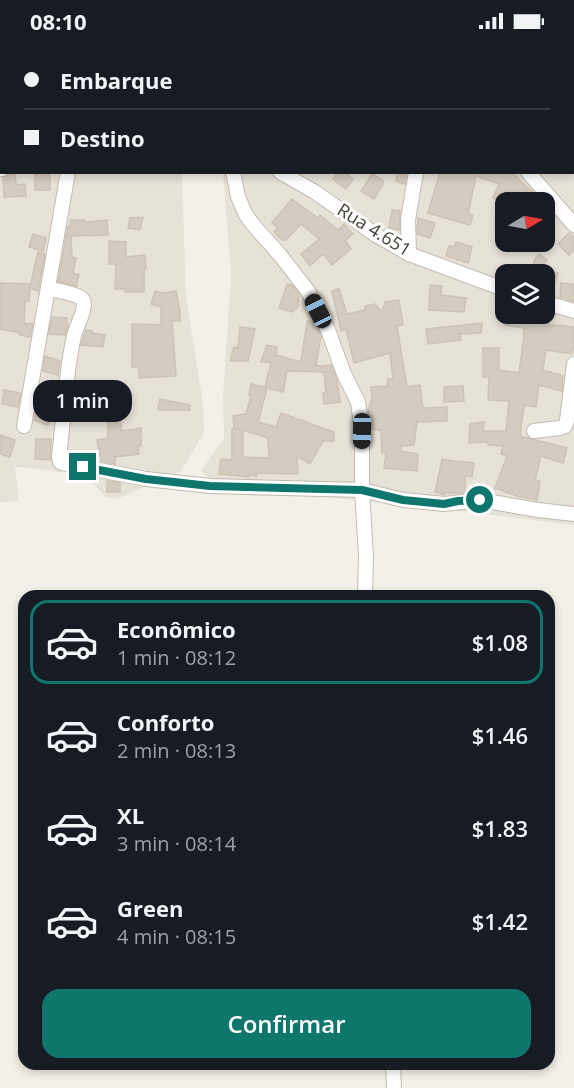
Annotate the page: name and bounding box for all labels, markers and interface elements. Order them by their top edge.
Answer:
text: 08:10 [30,6,87,36]
text: Embarque [60,65,173,95]
text: Destino [60,123,145,153]
north arrow [495,192,555,252]
map controls [495,192,555,324]
street label: Rua 4.651 [333,197,416,261]
button: layers [495,264,555,324]
car [302,291,334,331]
callout: 1 min [34,380,132,422]
text: 1 min [56,387,110,414]
car [353,413,371,449]
route end [69,453,96,480]
route start [466,486,493,513]
text: Econômico [117,614,236,644]
icon: car [45,615,99,669]
text: $1.08 [472,627,528,657]
text: 1 min · 08:12 [117,644,236,671]
text: Conforto [117,707,214,737]
icon: car [45,708,99,762]
text: $1.46 [472,720,528,750]
text: 2 min · 08:13 [117,737,236,764]
text: XL [117,800,144,830]
icon: car [45,801,99,855]
text: $1.83 [472,813,528,843]
text: 3 min · 08:14 [117,830,236,857]
text: Green [117,893,183,923]
icon: car [45,894,99,948]
text: $1.42 [472,906,528,936]
text: 4 min · 08:15 [117,923,236,950]
button: Confirmar [42,989,531,1058]

